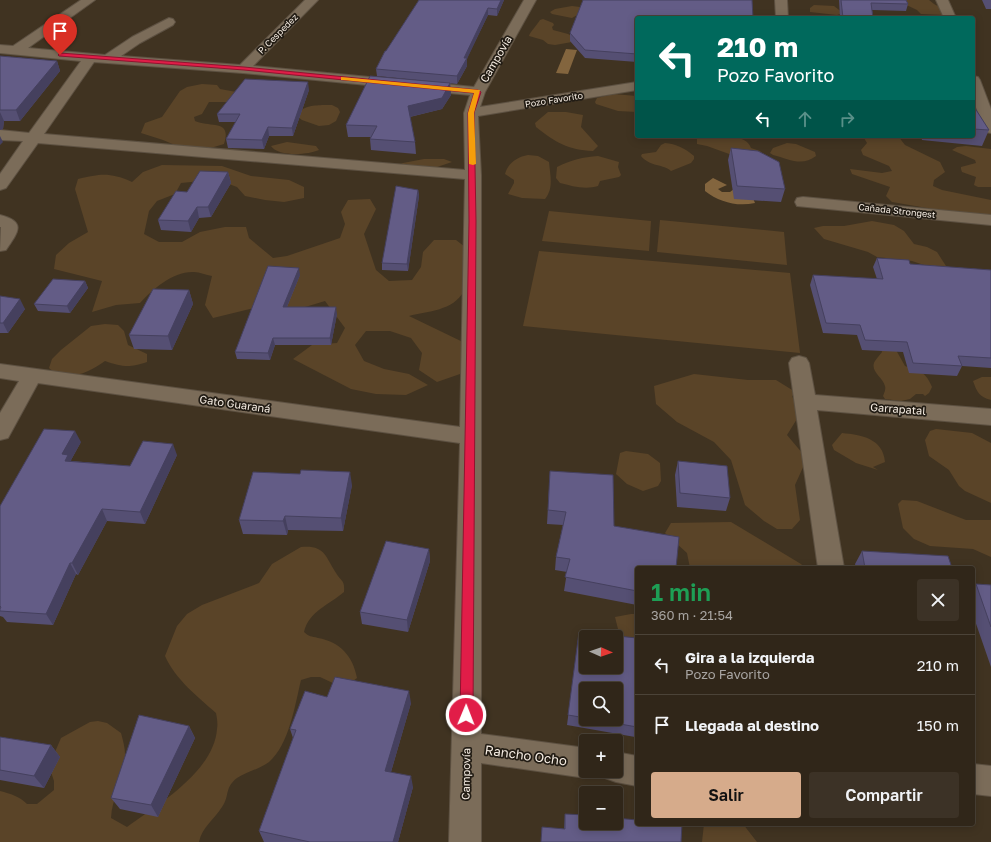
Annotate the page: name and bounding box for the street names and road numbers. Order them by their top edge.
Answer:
street label: P. Cespedez [255,11,300,56]
street label: Campovía [477,33,514,84]
street label: Pozo Favorito [524,89,584,110]
street label: Cañada Strongest [858,201,936,220]
street label: Gato Guaraná [199,392,271,415]
street label: Garrapatal [870,400,927,417]
street label: Rancho Ocho [484,741,568,769]
street label: Campovía [459,748,472,800]

